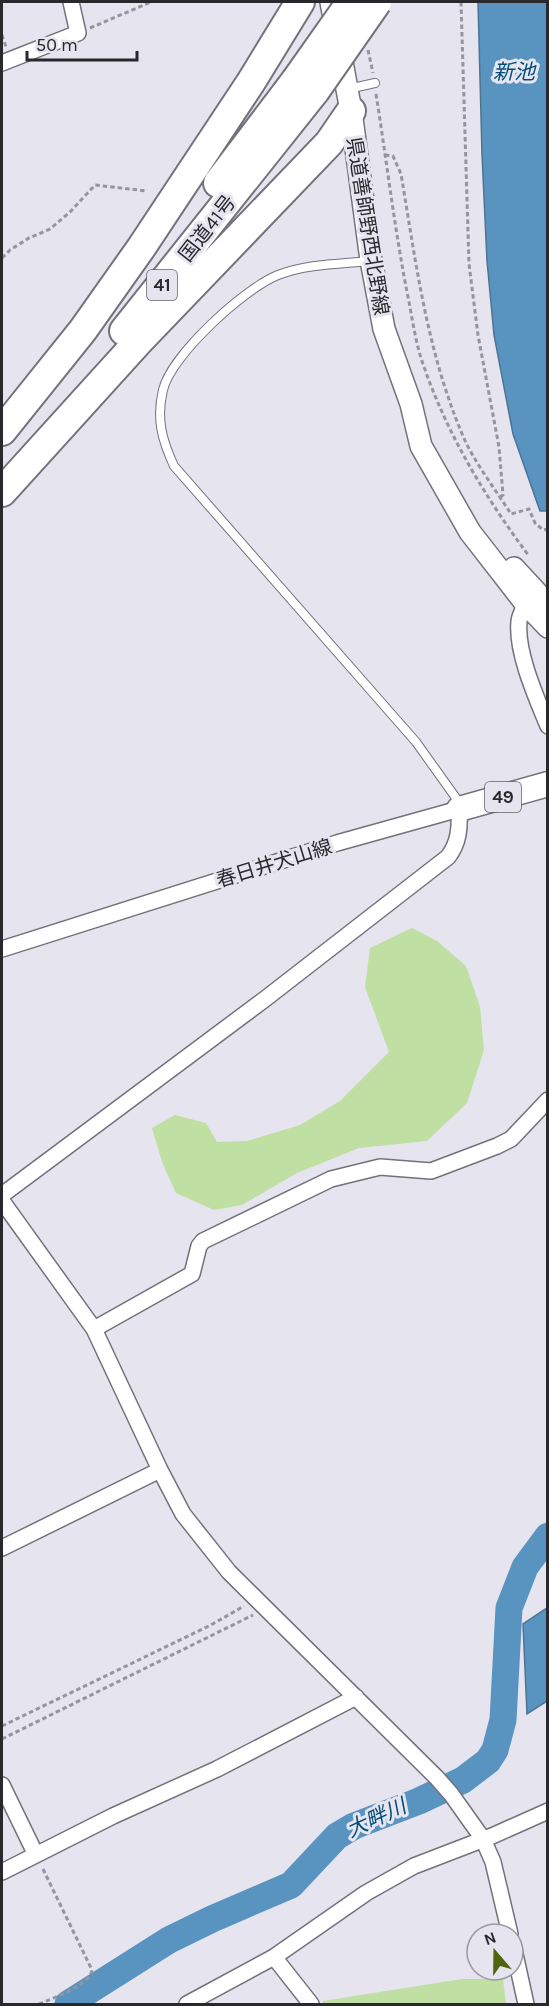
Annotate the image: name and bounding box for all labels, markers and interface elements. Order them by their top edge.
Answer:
scale bar [27,24,136,62]
text: 50 m [36,34,78,56]
water label: 新池 [493,60,537,84]
street label: 県道善師野西北野線 [342,135,393,317]
street label: 国道41号 [174,191,240,266]
road number: 41 [147,270,177,300]
road number: 49 [485,782,521,812]
street label: 春日井犬山線 [213,835,335,892]
water label: 大畔川 [342,1793,411,1842]
north arrow [465,1922,525,1982]
text: N [481,1927,499,1949]

